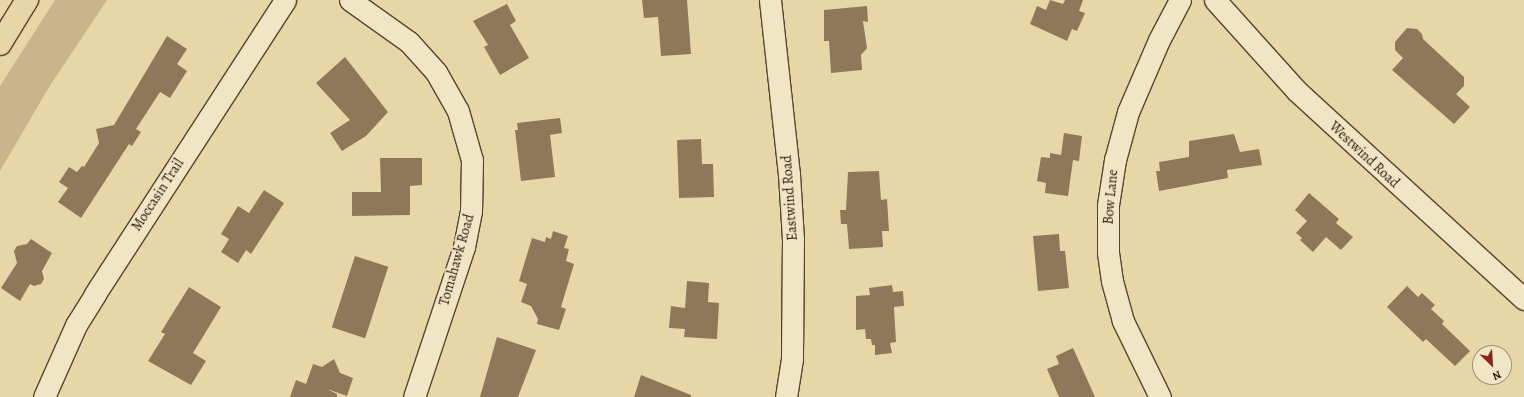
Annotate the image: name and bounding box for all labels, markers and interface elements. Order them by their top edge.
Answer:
street label: Westwind Road [1326,118,1402,192]
street label: Eastwind Road [779,155,801,241]
street label: Moccasin Trail [128,156,188,234]
street label: Bow Lane [1100,169,1122,225]
street label: Tomahawk Road [436,212,478,308]
north arrow [1472,345,1512,385]
text: N [1490,367,1504,384]

